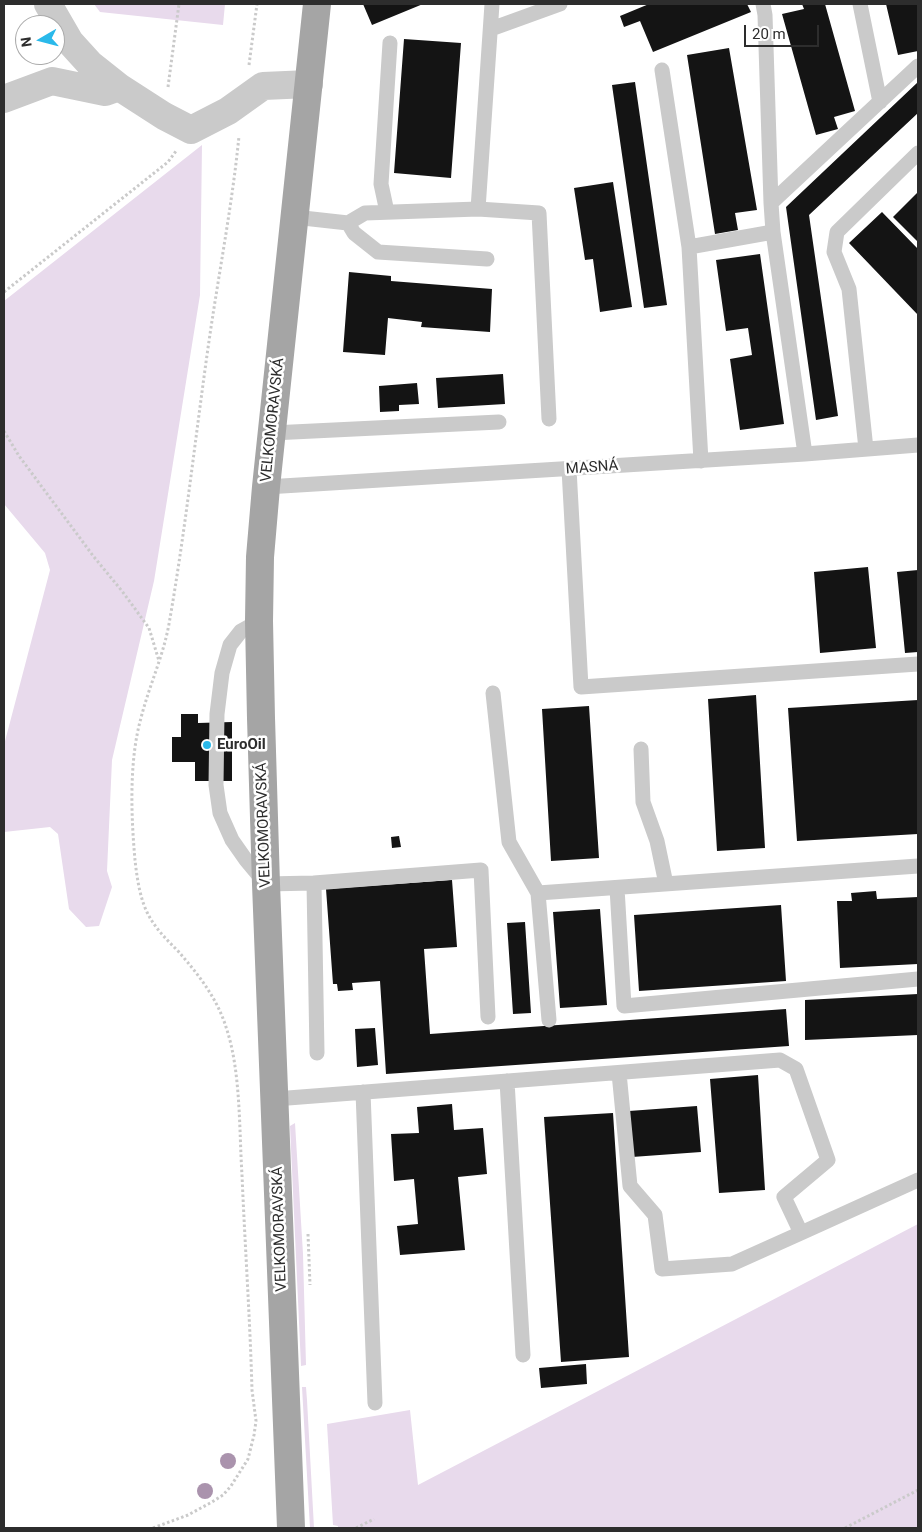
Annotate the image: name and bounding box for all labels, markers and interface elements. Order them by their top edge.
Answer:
north arrow [15,15,65,65]
scale bar [747,15,822,47]
text: 20 m [752,25,786,43]
text: N [18,36,35,48]
street label: VELKOMORAVSKÁ [258,357,288,483]
street label: MASNÁ [565,457,619,479]
place label: EuroOil [217,736,266,754]
marker: EuroOil [201,739,213,751]
street label: VELKOMORAVSKÁ [253,762,275,888]
street label: VELKOMORAVSKÁ [269,1166,291,1292]

